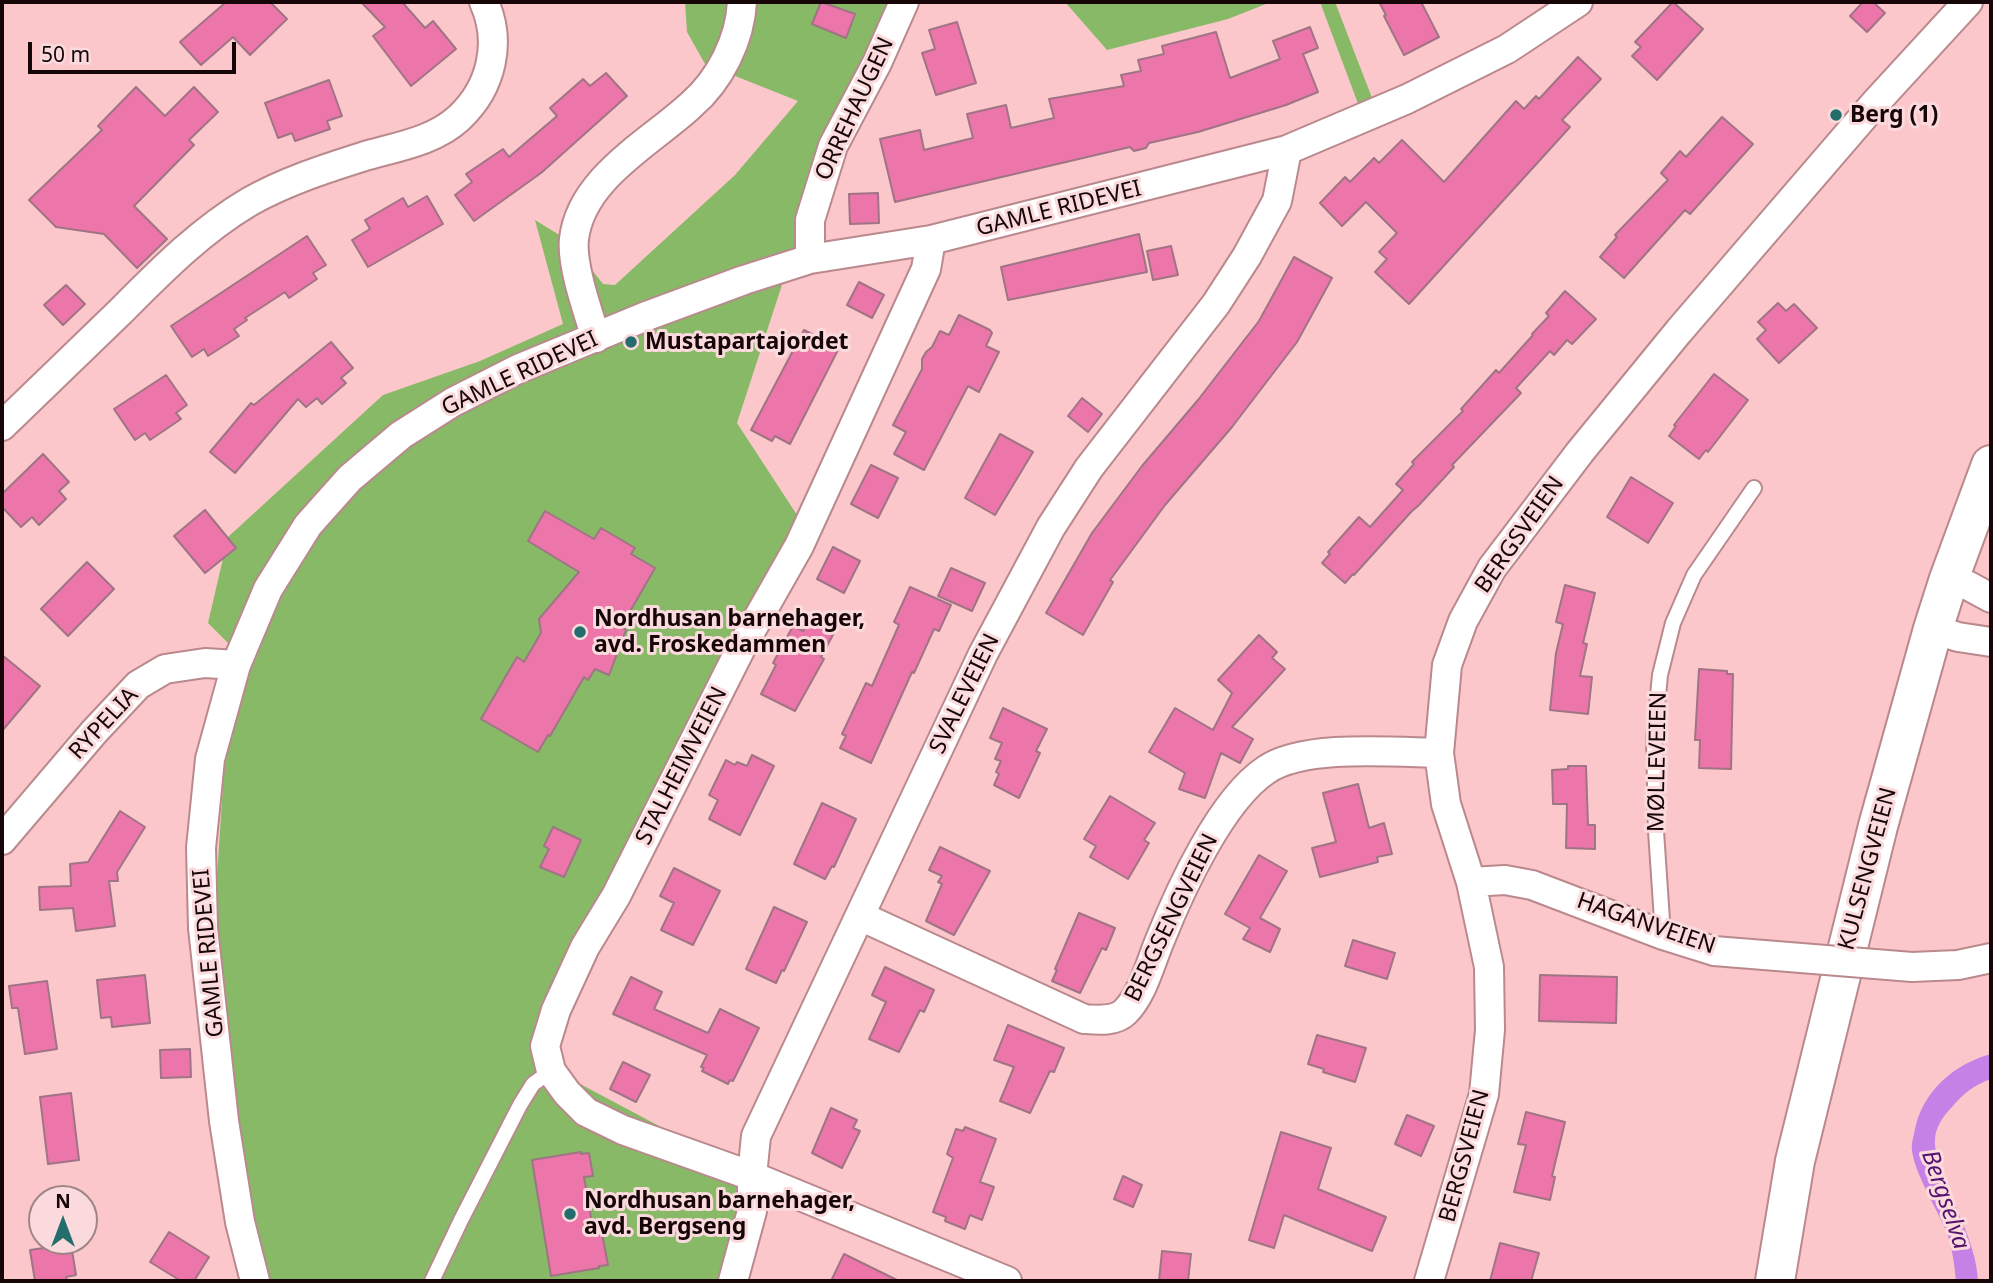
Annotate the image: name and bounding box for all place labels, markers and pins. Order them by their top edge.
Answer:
place label: Berg (1) [1850,101,1938,129]
marker: Berg (1) [1828,107,1844,123]
place label: Mustapartajordet [645,328,849,356]
marker: Mustapartajordet [623,334,639,350]
place label: Nordhusan barnehager, avd. Froskedammen [594,605,865,659]
marker: Nordhusan barnehager, avd. Froskedammen [572,624,588,640]
place label: Nordhusan barnehager, avd. Bergseng [584,1187,855,1241]
marker: Nordhusan barnehager, avd. Bergseng [562,1206,578,1222]

